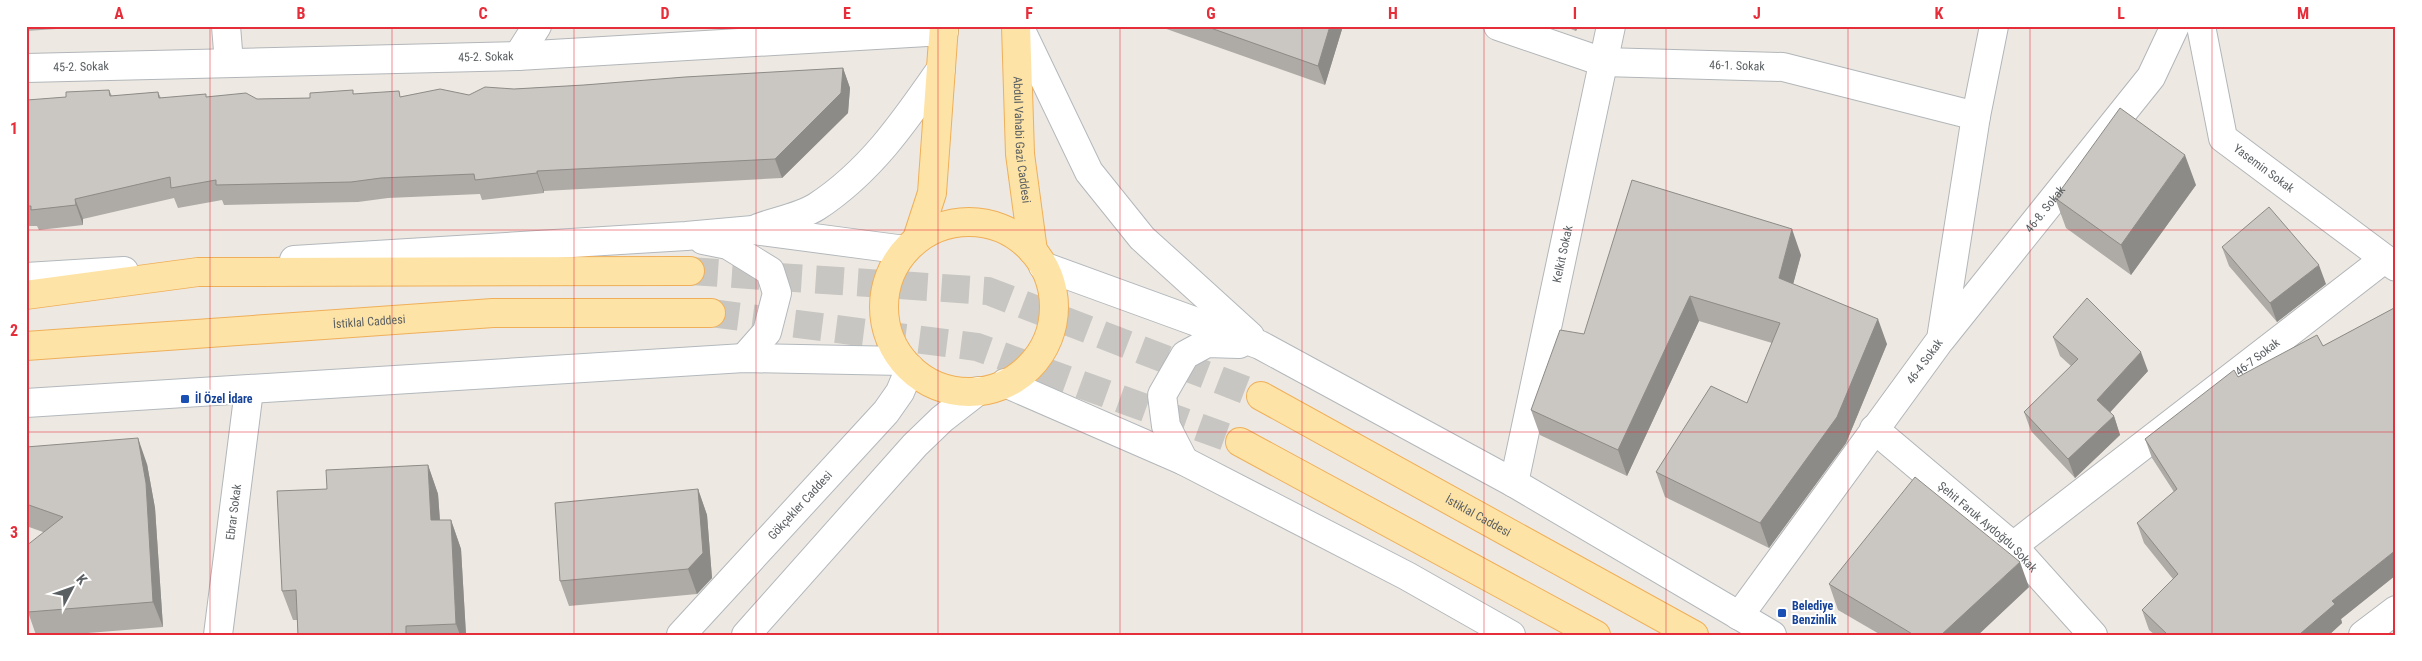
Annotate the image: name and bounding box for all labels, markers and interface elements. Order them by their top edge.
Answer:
text: A [114,4,124,23]
text: B [297,4,306,23]
text: C [478,4,488,23]
text: D [660,4,670,23]
text: E [843,4,851,23]
text: F [1025,4,1033,23]
text: G [1206,4,1216,23]
text: H [1388,4,1398,23]
text: I [1573,4,1577,23]
text: J [1753,4,1761,23]
text: K [1935,4,1944,23]
text: L [2117,4,2125,23]
text: M [2297,4,2309,23]
street label: 45-2. Sokak [458,49,514,64]
street label: 46-1. Sokak [1709,58,1766,74]
street label: 45-2. Sokak [53,59,110,74]
street label: Abdul Vahabi Gazi Caddesi [1011,76,1034,204]
text: 1 [10,119,18,138]
street label: Yasemin Sokak [2231,141,2297,196]
street label: 46-8. Sokak [2022,183,2068,235]
street label: Kelkit Sokak [1550,224,1576,284]
street label: İstiklal Caddesi [332,312,406,331]
text: 2 [10,321,18,340]
street label: 46-7 Sokak [2232,335,2283,379]
street label: 46-4 Sokak [1904,336,1946,387]
place label: İl Özel İdare [195,391,253,406]
marker: İl Özel İdare [179,393,191,405]
street label: Gökçekler Caddesi [765,468,835,543]
street label: Şehit Faruk Aydoğdu Sokak [1935,479,2040,575]
street label: Ebrar Sokak [223,483,244,541]
street label: İstiklal Caddesi [1443,491,1513,540]
text: 3 [10,523,18,542]
north arrow [48,564,98,614]
text: K [73,571,91,588]
place label: Belediye Benzinlik [1792,599,1837,627]
marker: Belediye Benzinlik [1776,607,1788,619]

